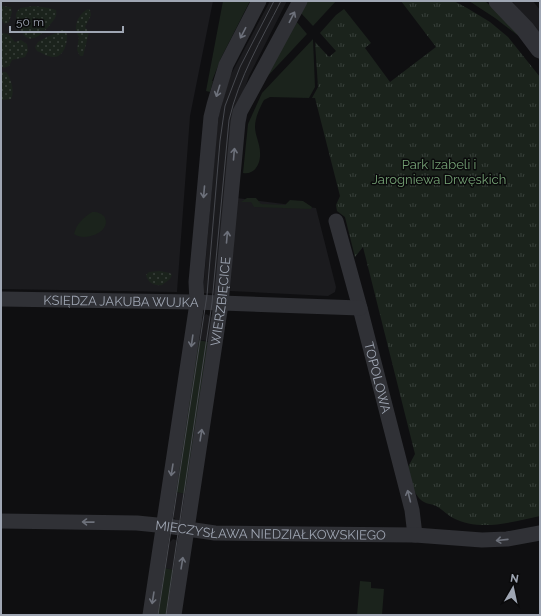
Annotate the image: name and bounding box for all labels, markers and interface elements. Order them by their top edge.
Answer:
scale bar [10,8,123,34]
one-way arrow [288,11,296,23]
text: 50 m [16,15,44,29]
one-way arrow [238,27,246,39]
one-way arrow [214,84,221,97]
one-way arrow [231,148,238,161]
park label: Park Izabeli i Jarogniewa Drwęskich [372,157,506,187]
one-way arrow [200,185,208,198]
one-way arrow [223,231,230,244]
street label: WIERZBIĘCICE [208,256,233,347]
street label: KSIĘDZA JAKUBA WUJKA [43,293,199,310]
one-way arrow [188,334,196,347]
street label: TOPOLOWA [361,340,394,415]
one-way arrow [197,429,205,442]
one-way arrow [168,463,176,476]
one-way arrow [404,490,412,503]
one-way arrow [82,518,95,526]
street label: MIECZYSŁAWA NIEDZIAŁKOWSKIEGO [155,518,386,543]
one-way arrow [496,536,509,543]
one-way arrow [178,557,186,570]
north arrow [493,568,533,608]
text: N [509,572,520,586]
one-way arrow [149,591,157,604]

